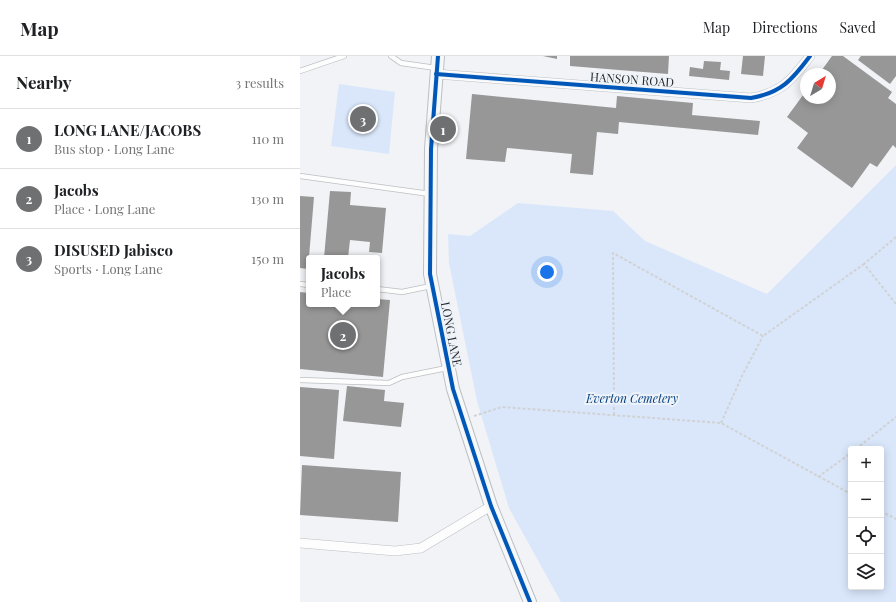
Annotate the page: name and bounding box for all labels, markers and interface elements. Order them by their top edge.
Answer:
text: Map [20,15,59,41]
text: Map [703,18,730,37]
text: Directions [752,18,818,37]
text: Saved [840,18,876,37]
street label: HANSON ROAD [589,68,675,90]
north arrow [800,68,836,104]
text: Nearby [16,71,71,93]
text: 3 results [235,74,284,91]
pin: 3 [350,104,376,134]
pin: 1 [430,114,456,144]
text: LONG LANE/JACOBS [54,120,201,140]
text: 1 [27,130,31,147]
text: 110 m [252,130,284,147]
text: Bus stop · Long Lane [54,140,175,157]
text: Jacobs [54,180,99,200]
text: 2 [26,190,32,207]
text: 130 m [251,190,284,207]
text: Place · Long Lane [54,200,155,217]
text: DISUSED Jabisco [54,240,173,260]
text: 3 [26,250,32,267]
text: 150 m [251,250,284,267]
popup [306,255,380,307]
text: Sports · Long Lane [54,260,163,277]
your location [537,262,557,282]
text: Jacobs [321,263,365,283]
text: Place [321,283,351,300]
street label: LONG LANE [438,300,466,368]
pin: 2 [330,320,356,350]
park label: Everton Cemetery [585,390,678,406]
map controls [848,446,884,590]
button: + [848,446,884,482]
button: − [848,482,884,518]
button: locate [848,518,884,554]
button: layers [848,554,884,590]

